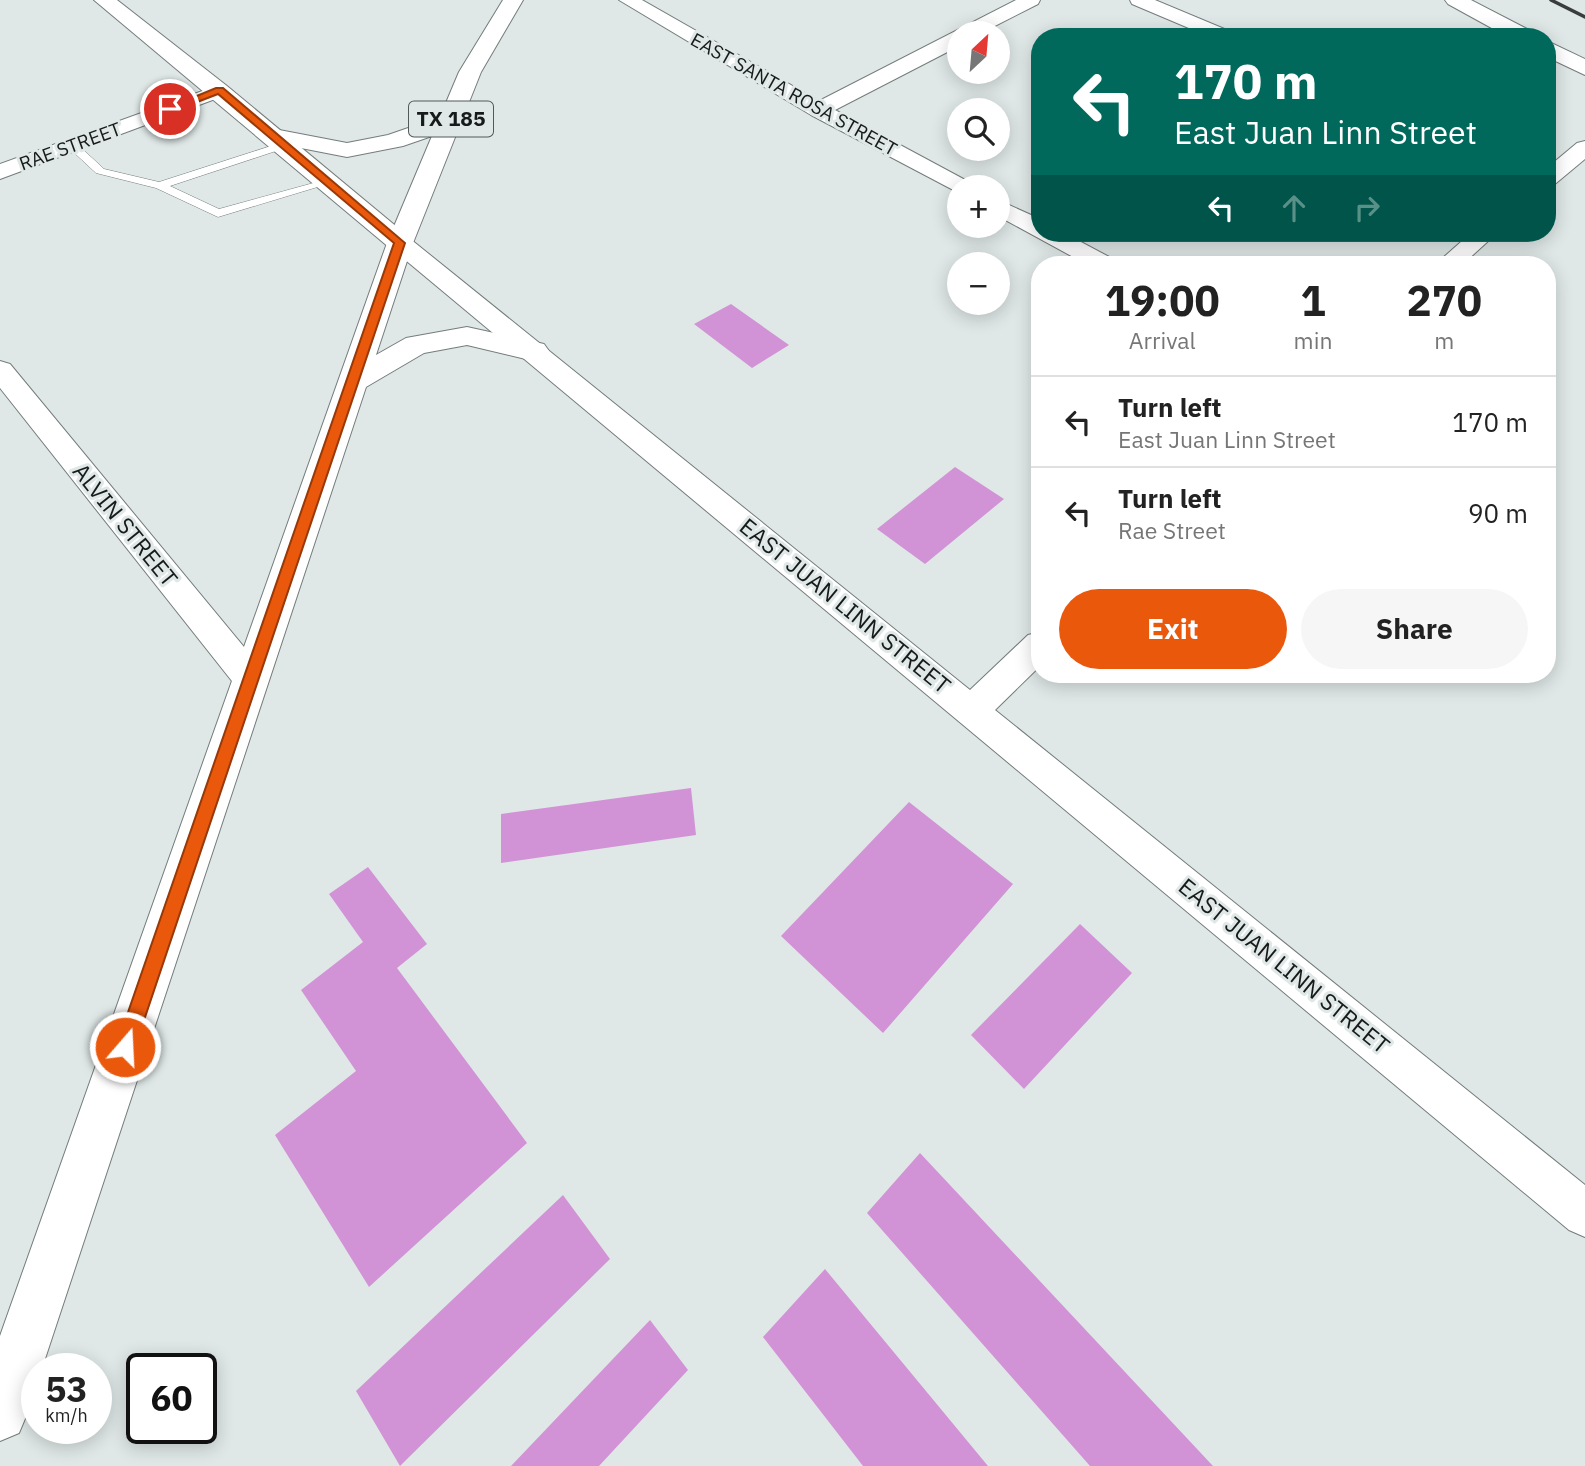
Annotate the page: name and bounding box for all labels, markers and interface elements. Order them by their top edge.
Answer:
north arrow [947,21,1010,84]
map controls [947,21,1010,315]
street label: EAST SANTA ROSA STREET [687,27,902,161]
text: 170 m [1174,49,1318,112]
icon: left [1059,56,1150,147]
pin [140,79,200,139]
icon: arrive [151,90,189,128]
button: search [947,98,1010,161]
road number: TX 185 [409,102,493,136]
text: East Juan Linn Street [1174,111,1477,153]
street label: RAE STREET [16,116,124,176]
button: + [947,175,1010,238]
icon: left [1202,189,1240,227]
icon: ahead [1275,189,1313,227]
icon: right [1348,189,1386,227]
button: − [947,252,1010,315]
text: 19:00 [1105,273,1220,328]
text: 1 [1300,273,1326,328]
text: 270 [1406,273,1482,328]
text: Arrival [1129,325,1196,355]
text: min [1294,325,1332,355]
text: m [1434,325,1454,355]
text: Turn left [1118,390,1221,424]
icon: left [1059,403,1097,441]
text: 170 m [1452,405,1528,439]
text: East Juan Linn Street [1118,424,1336,454]
street label: ALVIN STREET [67,456,185,592]
text: Turn left [1118,481,1221,515]
icon: left [1059,494,1097,532]
text: 90 m [1468,496,1528,530]
street label: EAST JUAN LINN STREET [734,511,957,700]
text: Rae Street [1118,515,1226,545]
button: Exit [1059,589,1287,669]
button: Share [1301,589,1528,669]
street label: EAST JUAN LINN STREET [1173,871,1396,1060]
position arrow [88,1010,162,1084]
speed limit sign: 60 [126,1353,217,1444]
text: 53 [45,1366,88,1412]
text: km/h [45,1404,88,1427]

